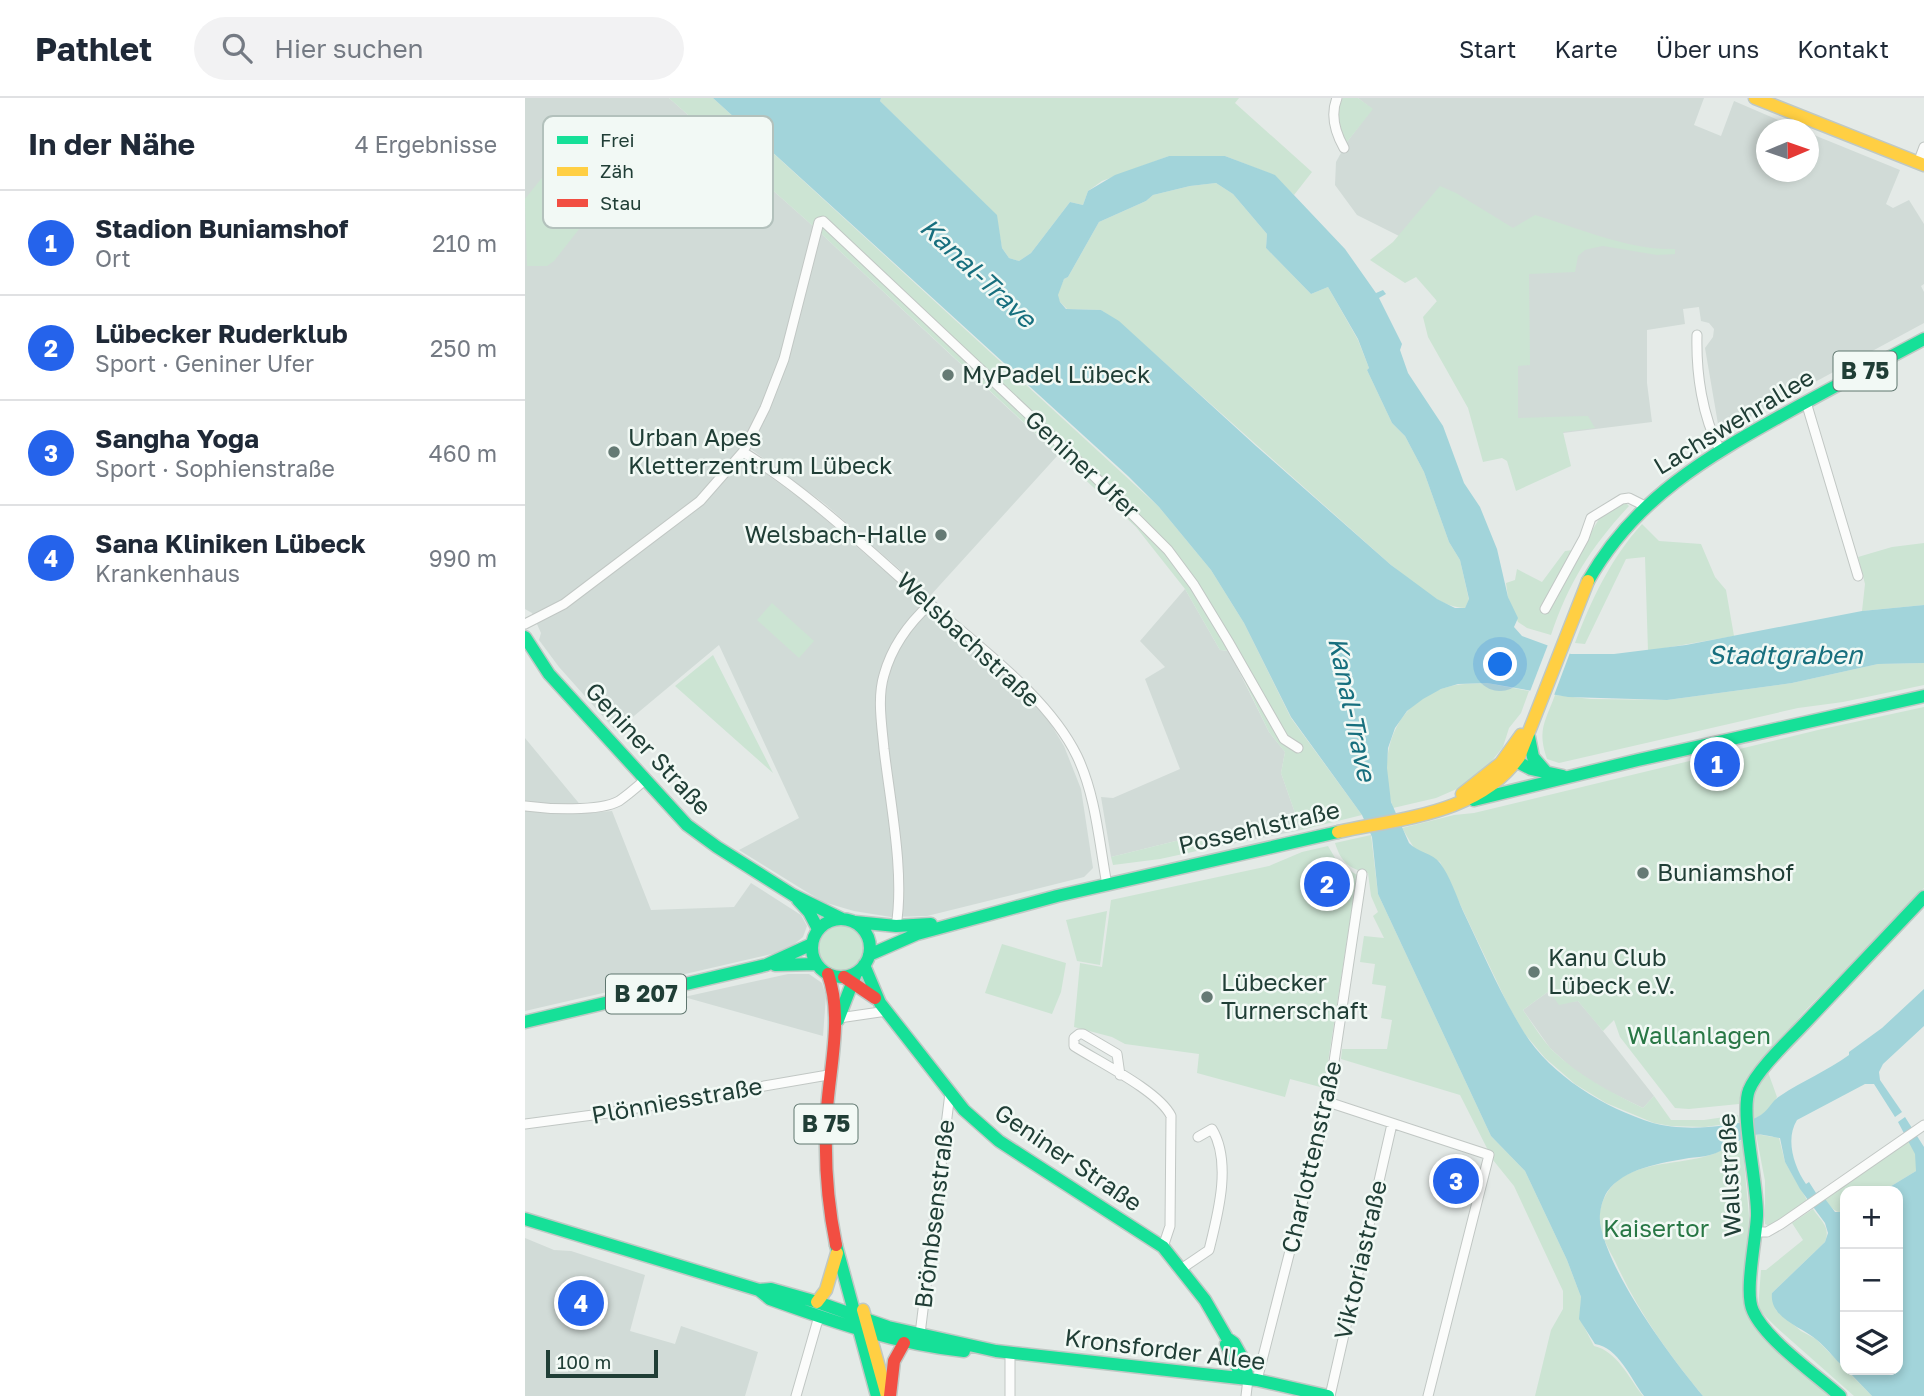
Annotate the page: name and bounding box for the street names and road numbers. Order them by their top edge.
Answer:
road number: B 75 [1833,352,1897,390]
street label: Lachswehrallee [1648,362,1819,480]
street label: Geniner Ufer [1020,404,1146,524]
street label: Welsbachstraße [891,565,1047,713]
street label: Geniner Straße [580,676,718,820]
street label: Possehlstraße [1175,794,1342,859]
road number: B 207 [606,974,686,1014]
street label: Charlottenstraße [1274,1058,1347,1256]
street label: Plönniesstraße [589,1070,764,1129]
street label: Geniner Straße [990,1097,1148,1217]
road number: B 75 [795,1105,857,1144]
street label: Wallstraße [1711,1112,1746,1238]
street label: Brömbsenstraße [908,1118,959,1310]
street label: Viktoriastraße [1327,1177,1392,1342]
street label: Kronsforder Allee [1063,1322,1267,1375]

